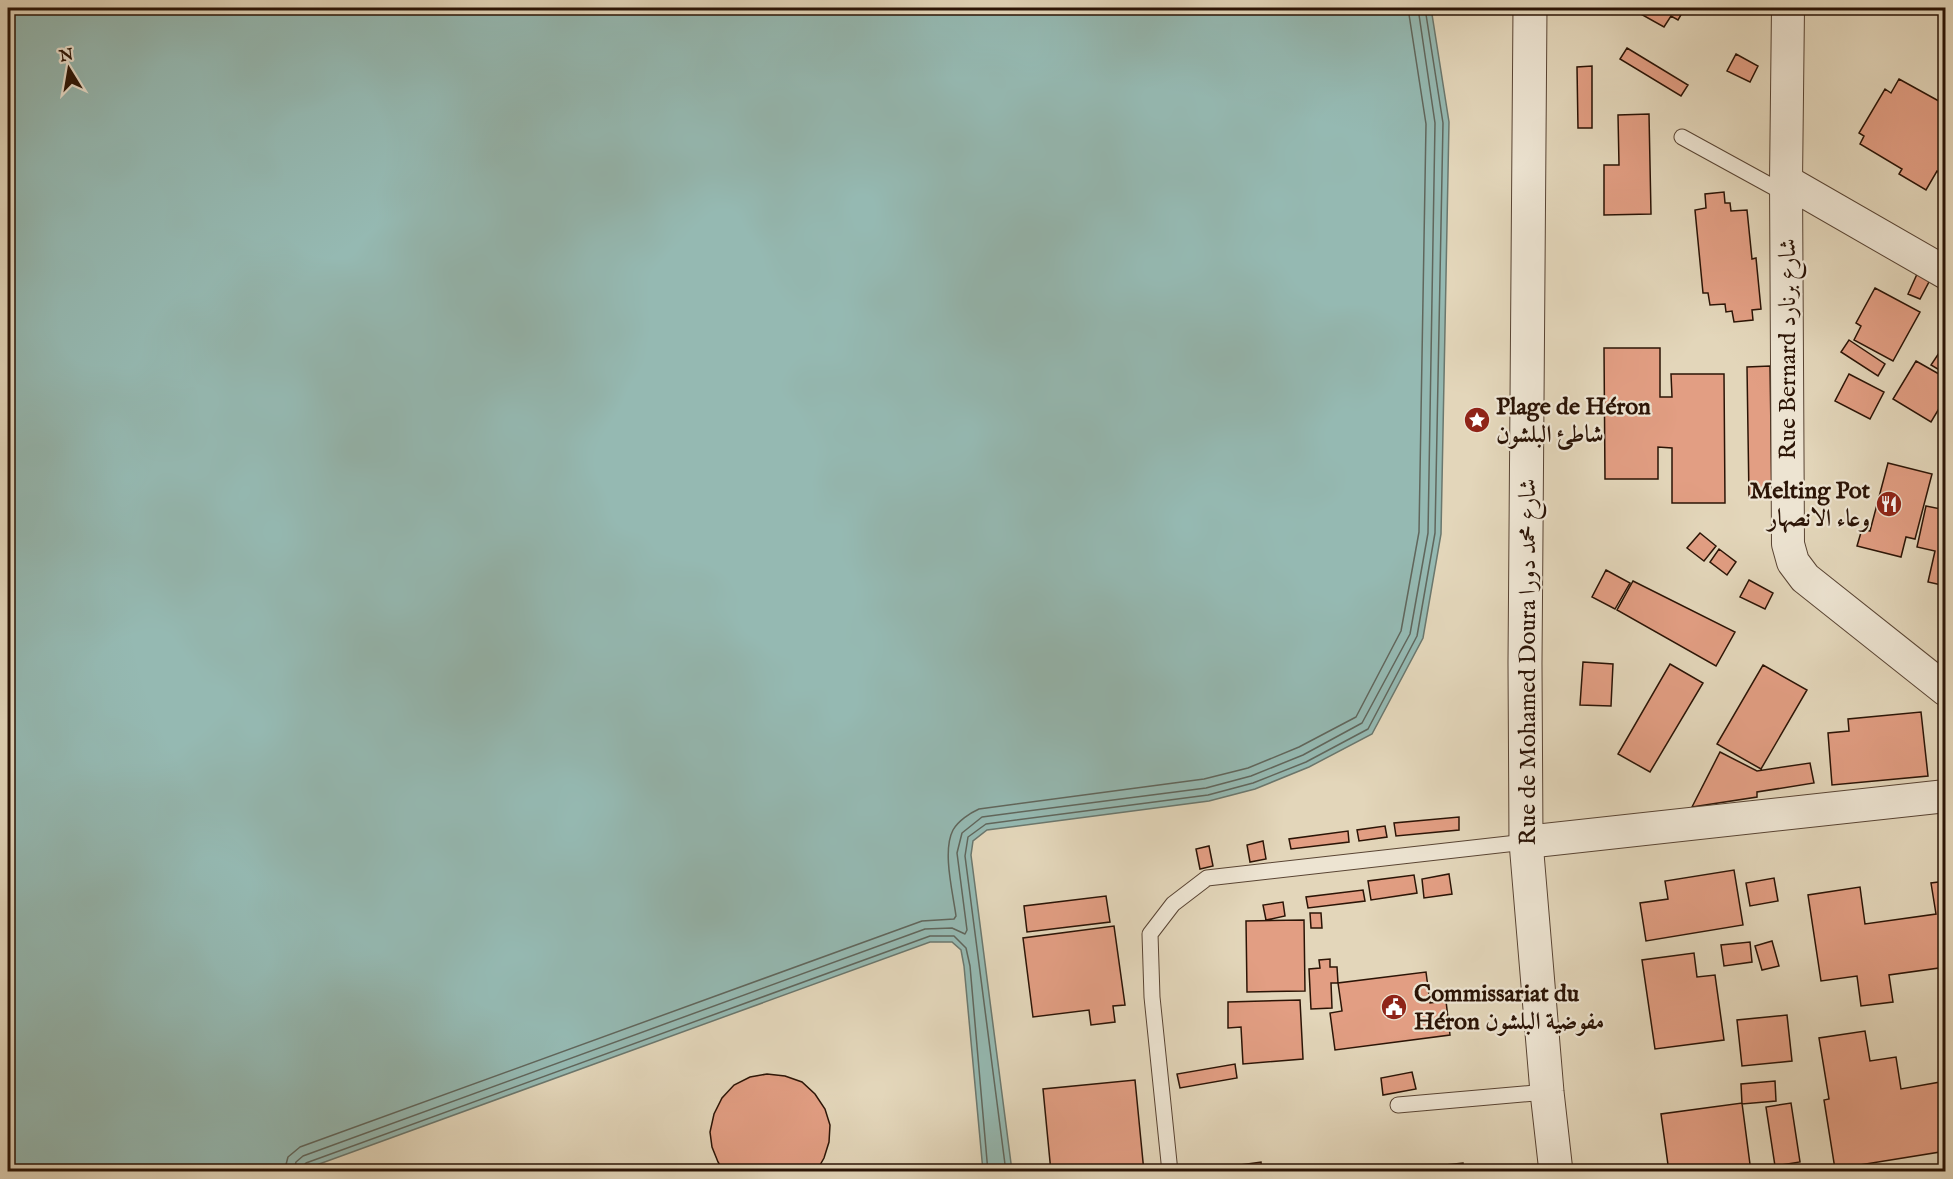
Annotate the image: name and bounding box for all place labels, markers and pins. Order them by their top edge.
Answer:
place label: Plage de Héron شاطئ البلشون [1496,392,1651,451]
place icon: Plage de Héron شاطئ البلشون [1462,405,1492,435]
place label: Melting Pot وعاء الانصهار [1750,476,1871,535]
restaurant icon: Melting Pot وعاء الانصهار [1874,489,1904,519]
place label: Commissariat du Héron مفوضية البلشون [1414,979,1604,1038]
public building icon: Commissariat du Héron مفوضية البلشون [1379,992,1409,1022]

